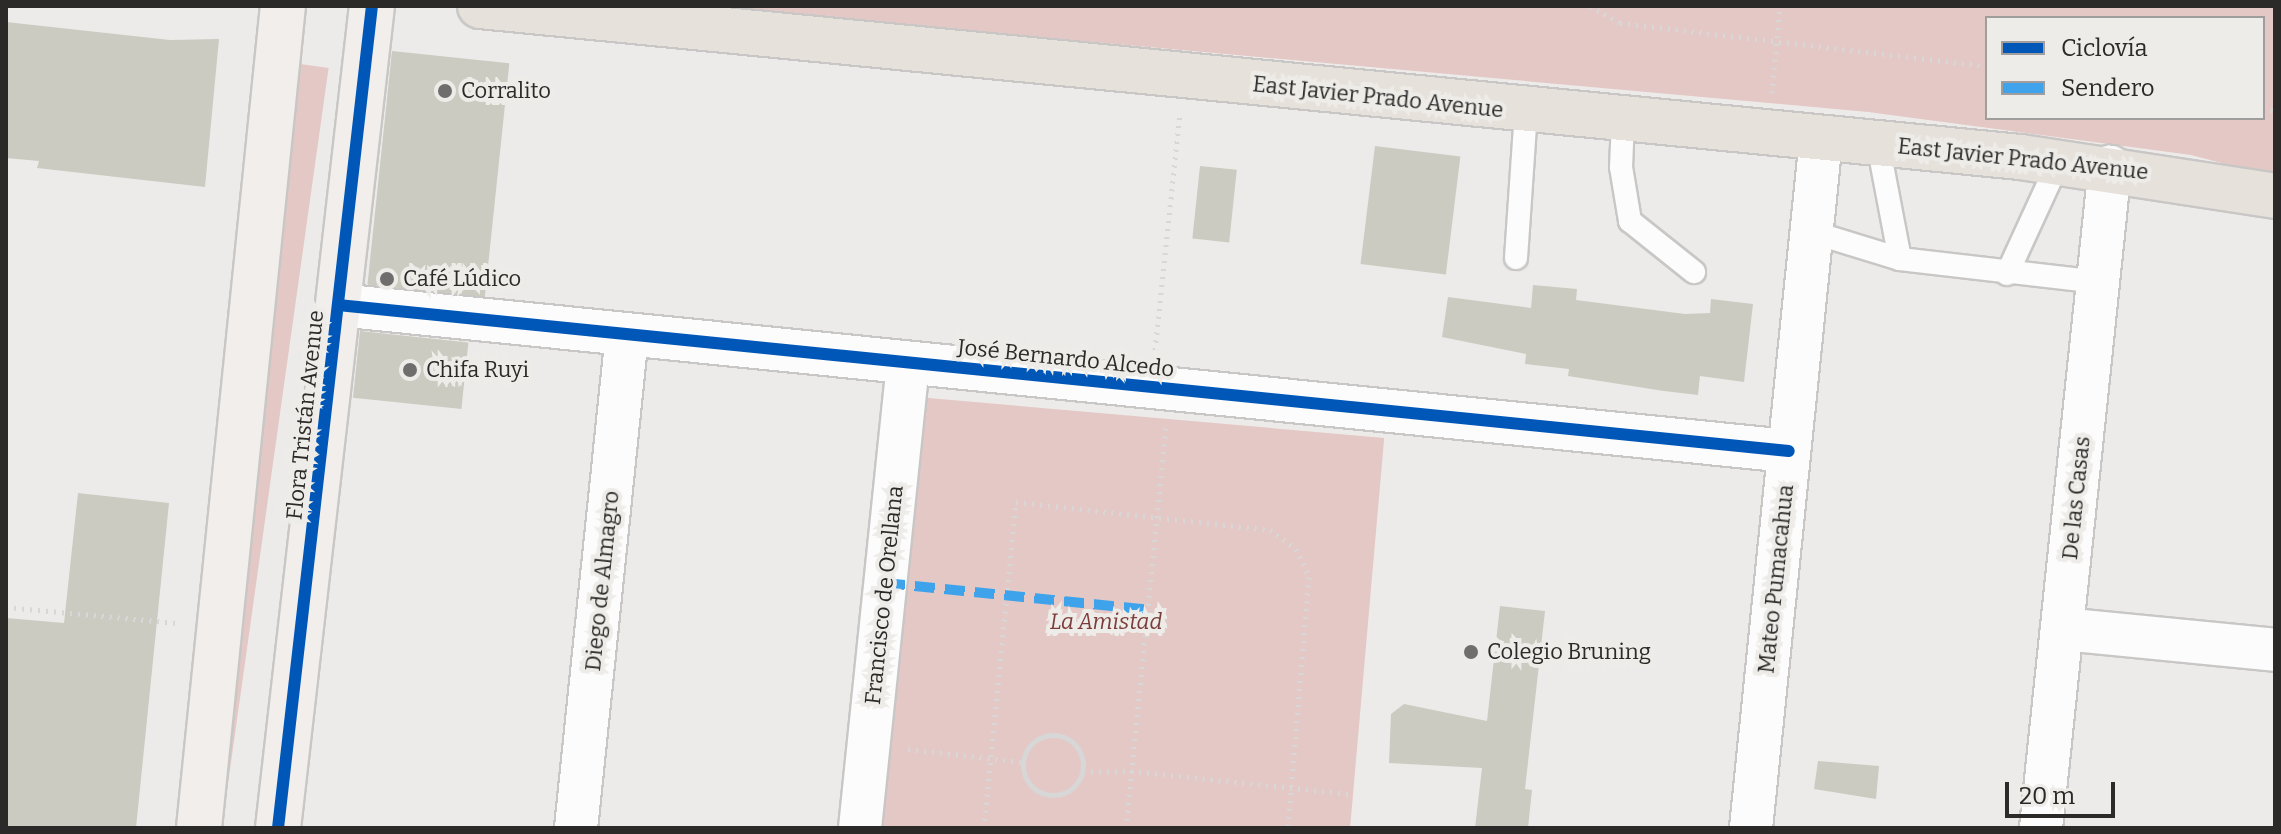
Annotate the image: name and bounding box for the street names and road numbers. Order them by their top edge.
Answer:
street label: East Javier Prado Avenue [1251,71,1505,123]
street label: East Javier Prado Avenue [1896,133,2150,185]
street label: Flora Tristán Avenue [281,309,329,521]
street label: José Bernardo Alcedo [956,334,1176,382]
street label: De las Casas [2056,435,2096,561]
street label: Mateo Pumacahua [1753,483,1799,675]
street label: Francisco de Orellana [859,484,909,706]
street label: Diego de Almagro [579,490,625,672]

